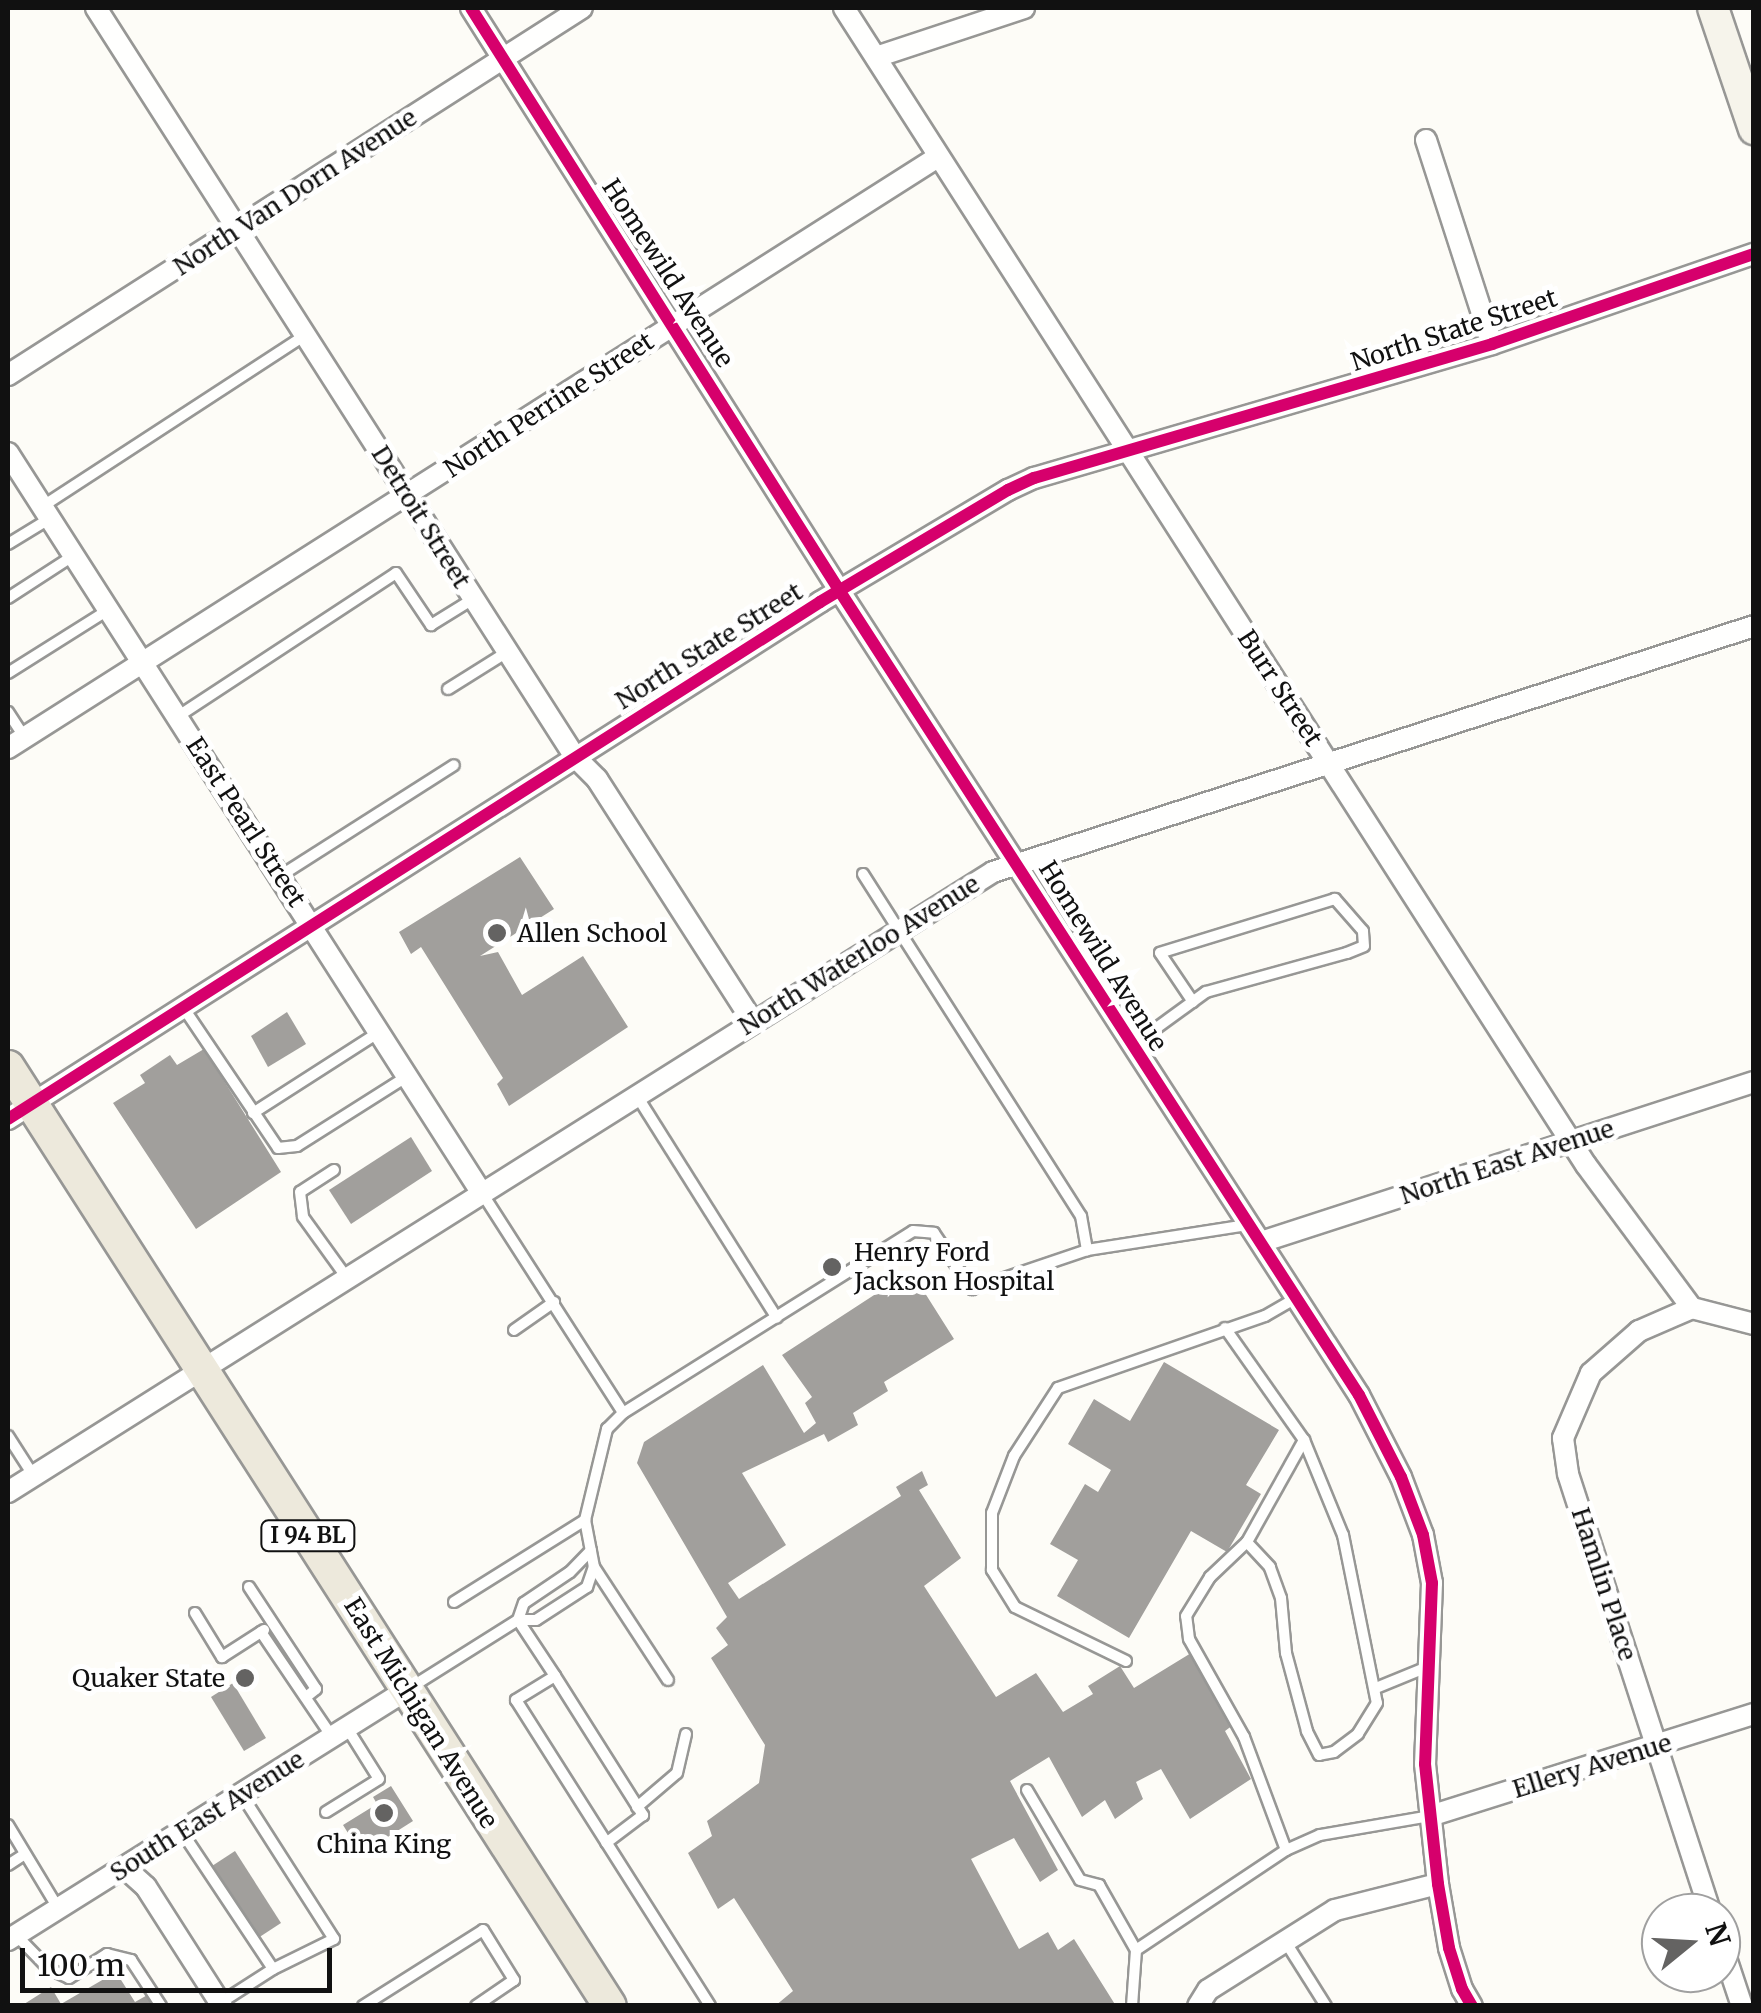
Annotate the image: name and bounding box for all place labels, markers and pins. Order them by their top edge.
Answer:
place label: Allen School [517,918,667,948]
marker: Allen School [486,922,508,944]
place label: Henry Ford Jackson Hospital [854,1238,1054,1297]
marker: Henry Ford Jackson Hospital [819,1254,845,1280]
place label: Quaker State [72,1663,225,1693]
marker: Quaker State [234,1667,256,1689]
marker: China King [373,1802,395,1824]
place label: China King [317,1829,451,1859]

